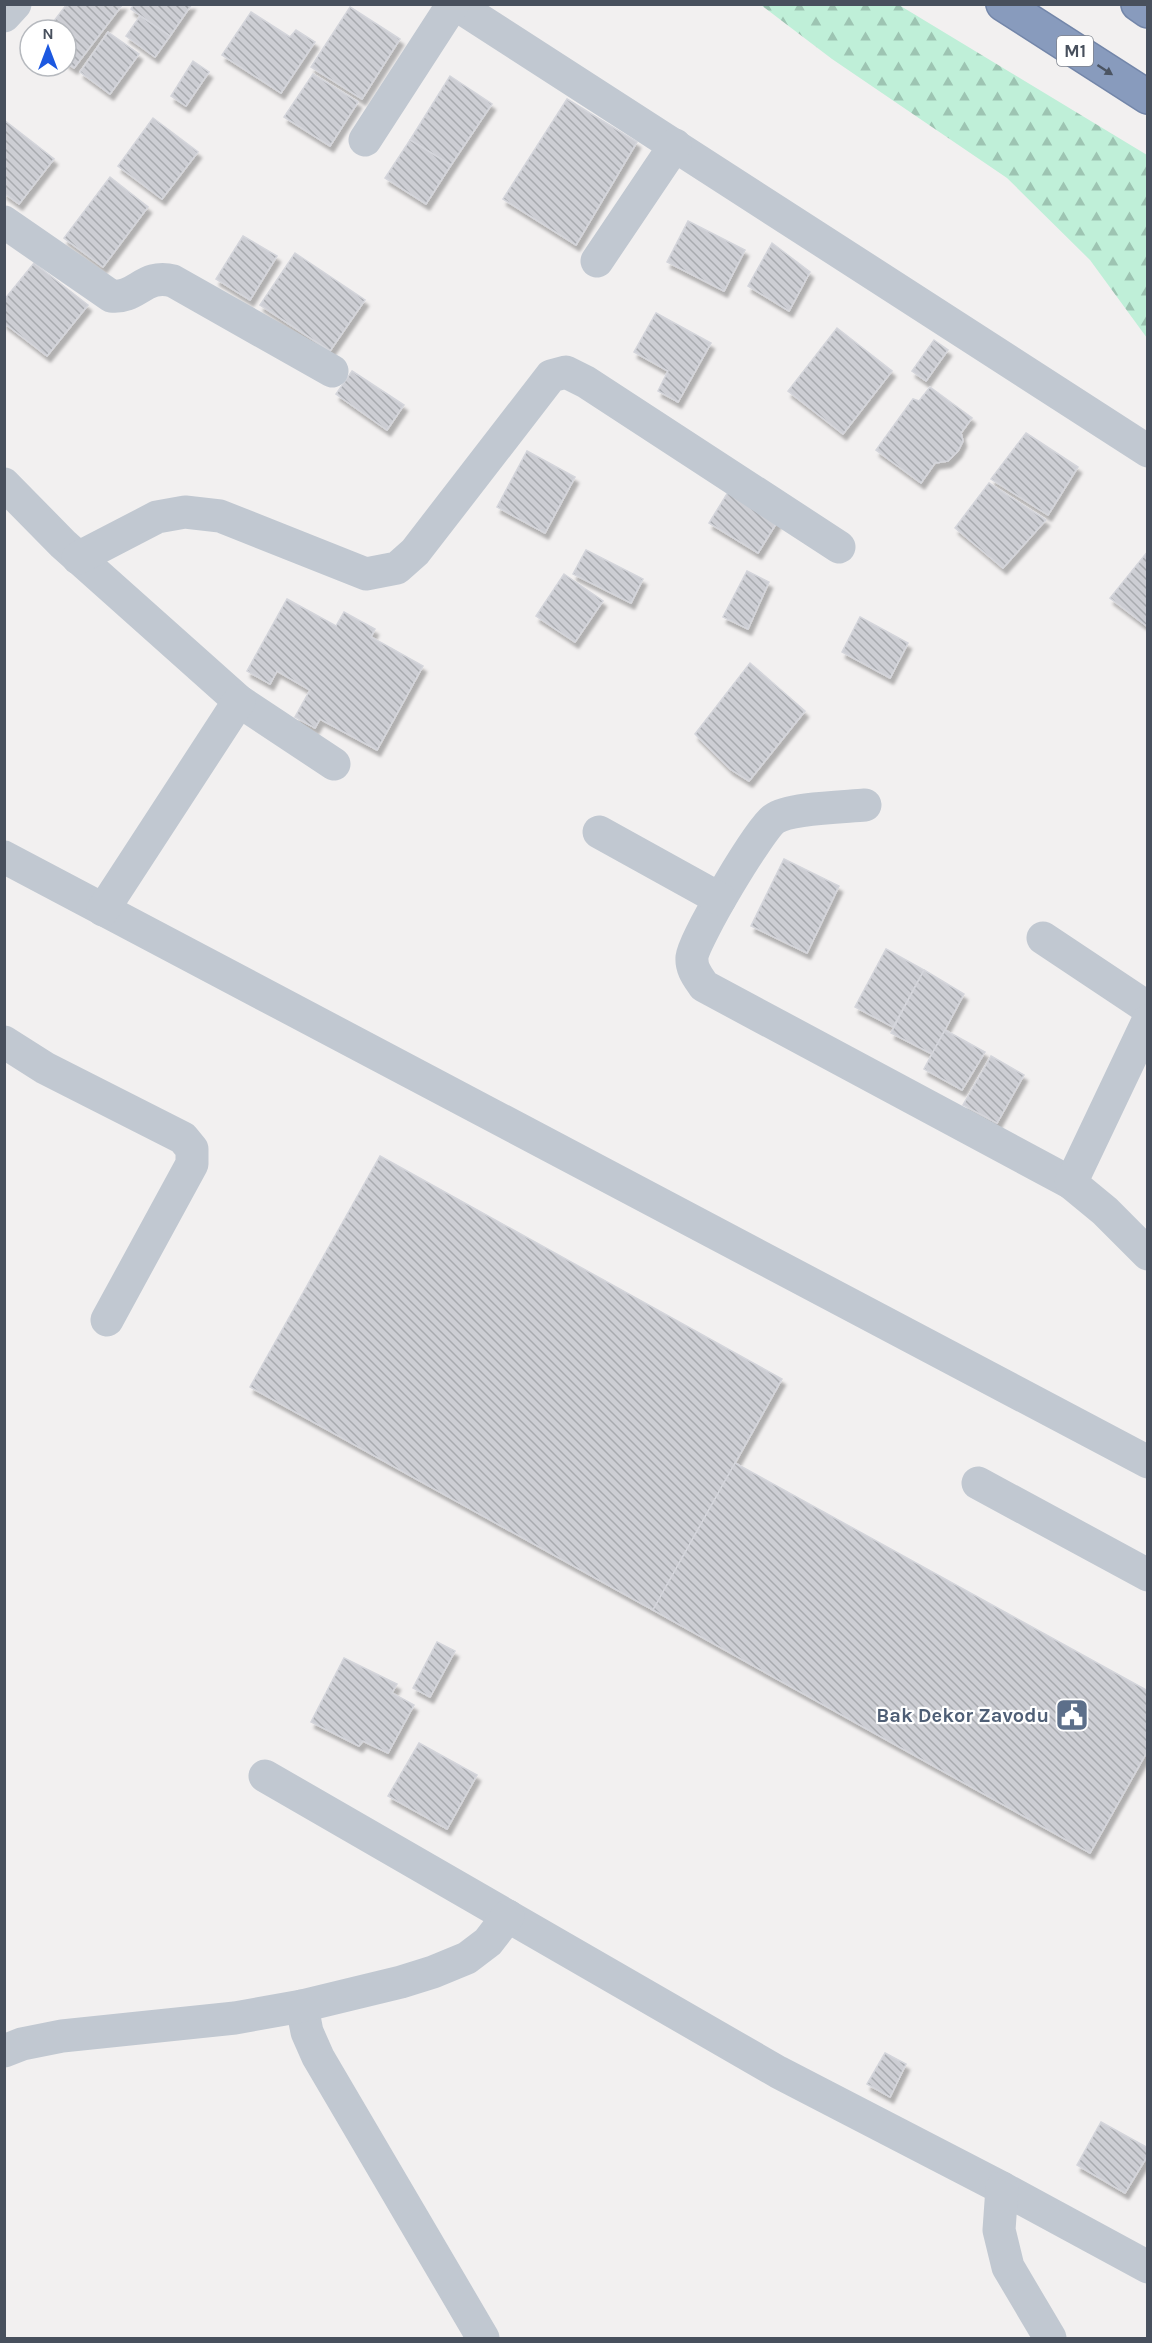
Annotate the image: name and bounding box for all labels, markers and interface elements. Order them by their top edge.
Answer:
north arrow [18,18,78,78]
text: N [42,24,54,43]
road number: M1 [1057,36,1093,66]
one-way arrow [1097,64,1113,75]
public building icon: Bak Dekor Zavodu [1054,1697,1090,1733]
place label: Bak Dekor Zavodu [876,1704,1049,1727]

